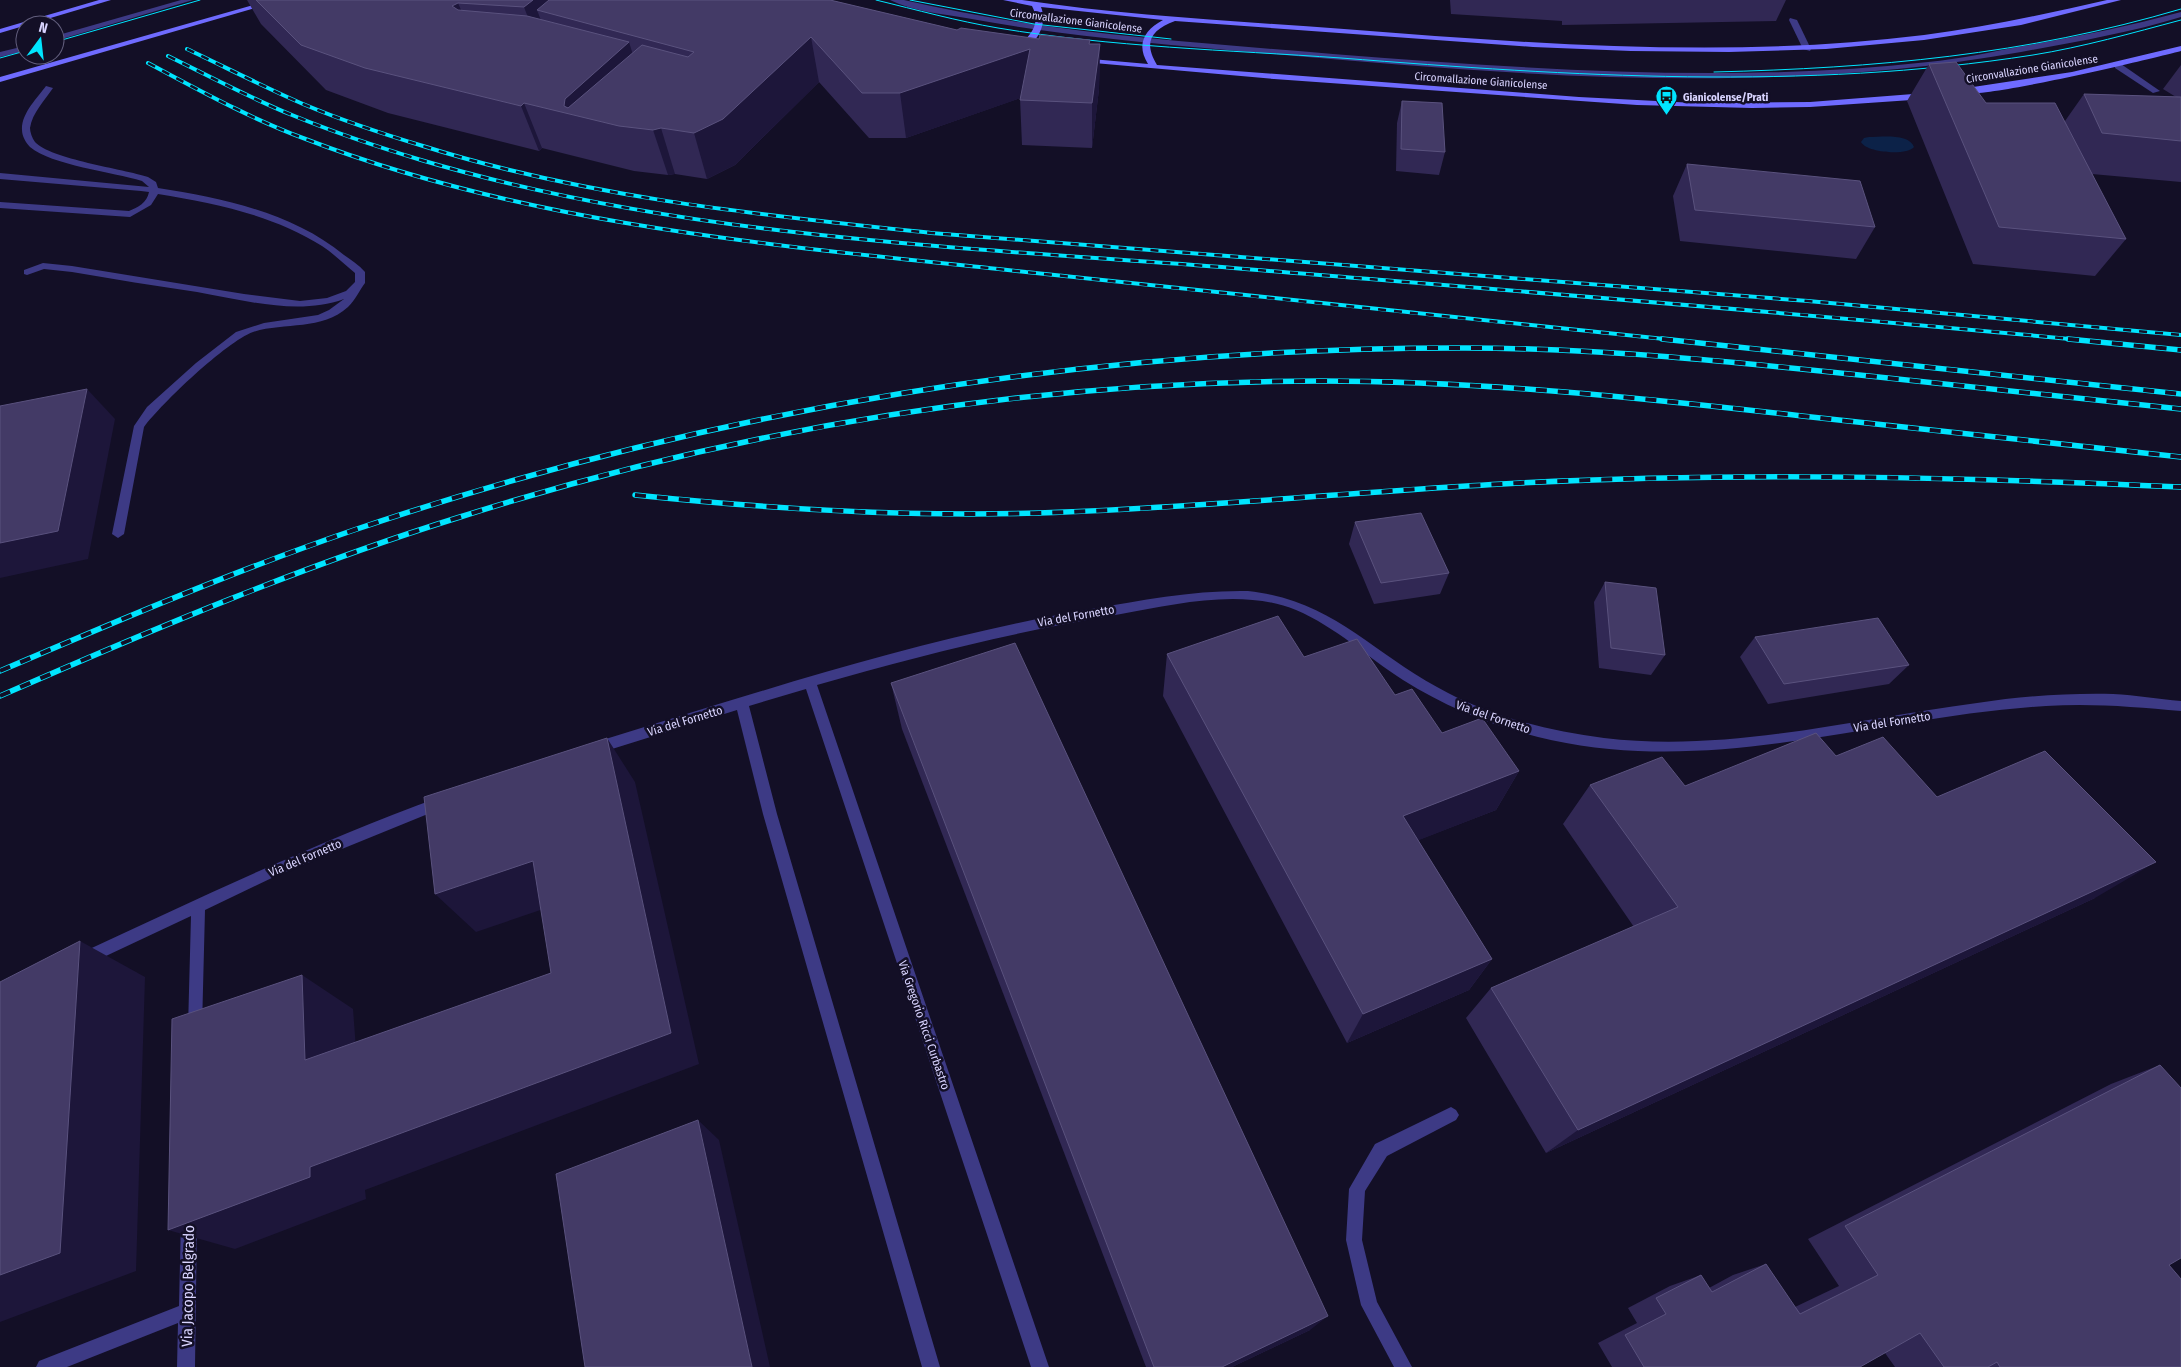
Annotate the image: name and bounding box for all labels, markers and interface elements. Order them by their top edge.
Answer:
street label: Circonvallazione Gianicolense [1009,6,1143,36]
north arrow [15,15,65,65]
text: N [37,19,49,37]
street label: Circonvallazione Gianicolense [1965,52,2099,86]
street label: Circonvallazione Gianicolense [1414,70,1548,92]
bus stop icon: Gianicolense/Prati [1655,85,1679,116]
place label: Gianicolense/Prati [1683,91,1769,104]
street label: Via del Fornetto [1037,602,1115,630]
street label: Via del Fornetto [1454,698,1532,736]
street label: Via del Fornetto [646,703,724,739]
street label: Via del Fornetto [1853,709,1931,735]
street label: Via del Fornetto [266,836,344,880]
street label: Via Gregorio Ricci Curbastro [895,959,953,1091]
street label: Via Jacopo Belgrado [178,1225,198,1347]

